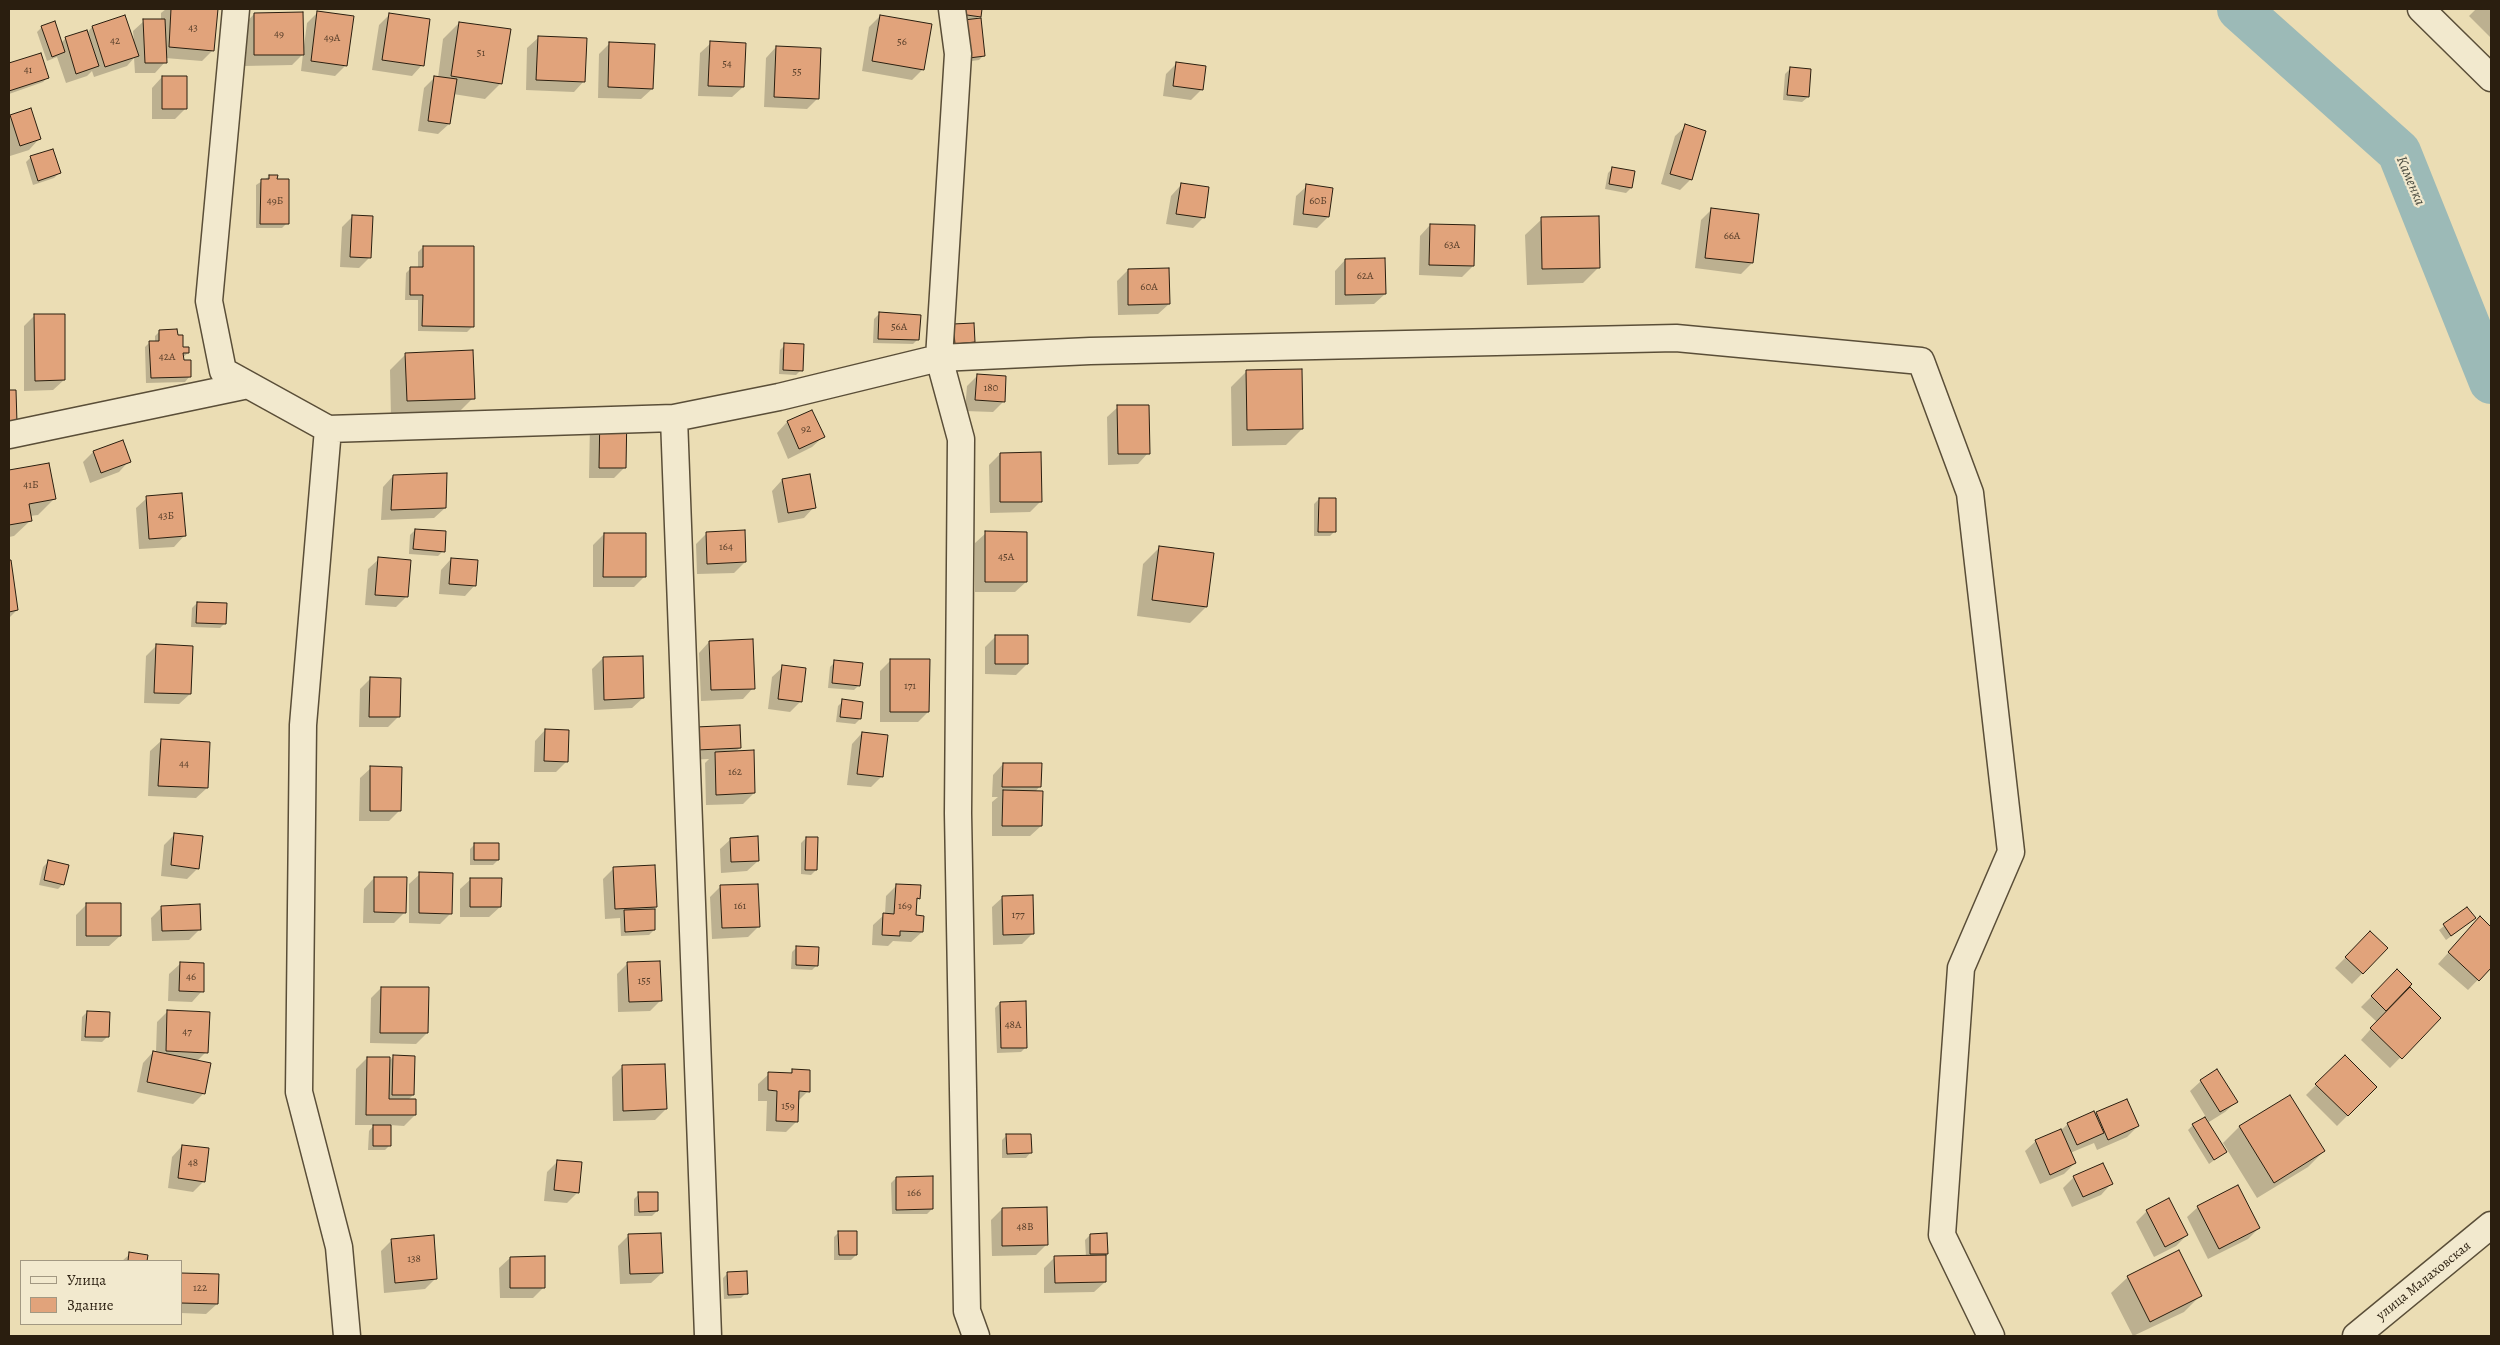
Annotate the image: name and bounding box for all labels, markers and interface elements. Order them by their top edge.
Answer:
house number: 43 [188,21,198,35]
house number: 49 [274,27,284,41]
house number: 49А [324,31,340,45]
house number: 42 [110,34,120,48]
house number: 56 [897,35,907,49]
house number: 51 [477,46,485,60]
house number: 54 [722,57,732,71]
house number: 41 [24,63,32,77]
house number: 55 [792,65,802,79]
water label: Каменка [2392,153,2428,209]
house number: 49Б [267,194,283,208]
house number: 60Б [1309,194,1327,208]
house number: 66А [1724,229,1740,243]
house number: 63А [1444,238,1460,252]
house number: 62А [1357,269,1373,283]
house number: 60А [1140,280,1158,294]
house number: 56А [891,320,907,334]
house number: 42А [159,350,175,364]
house number: 180 [984,381,998,395]
house number: 92 [801,422,811,436]
house number: 41Б [23,478,39,492]
house number: 43Б [158,509,174,523]
house number: 164 [719,540,733,554]
house number: 45А [998,550,1014,564]
house number: 171 [904,679,916,693]
house number: 44 [179,757,189,771]
house number: 162 [728,765,742,779]
house number: 161 [734,899,746,913]
house number: 169 [898,899,912,913]
house number: 177 [1011,908,1025,922]
house number: 46 [186,970,196,984]
house number: 155 [637,974,651,988]
house number: 48А [1005,1018,1021,1032]
house number: 47 [182,1025,192,1039]
house number: 159 [781,1099,795,1113]
house number: 48 [188,1156,198,1170]
house number: 166 [907,1186,921,1200]
house number: 48В [1017,1220,1033,1234]
street label: улица Малаховская [2373,1238,2475,1324]
house number: 138 [407,1252,421,1266]
legend [20,1260,182,1325]
text: Улица [67,1270,106,1290]
house number: 122 [193,1281,207,1295]
text: Здание [67,1295,114,1315]

